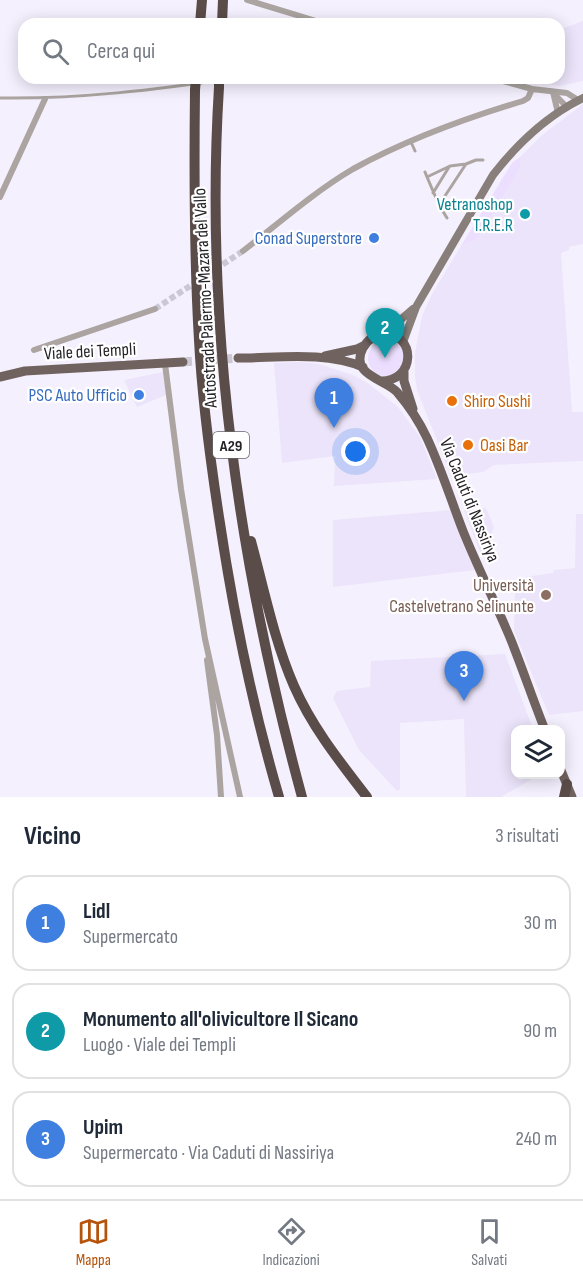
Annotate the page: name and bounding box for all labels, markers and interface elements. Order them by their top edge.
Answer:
search box [18,18,565,84]
icon: search [39,35,72,68]
text: Cerca qui [87,38,155,65]
street label: Autostrada Palermo-Mazara del Vallo [189,188,222,409]
place label: Vetranoshop T.R.E.R [437,194,513,236]
marker: Vetranoshop T.R.E.R [518,207,532,221]
place label: Conad Superstore [255,228,362,249]
marker: Conad Superstore [367,231,381,245]
pin: 2 [366,308,404,358]
street label: Viale dei Templi [43,339,137,364]
pin: 1 [314,378,354,428]
place label: PSC Auto Ufficio [29,385,127,406]
marker: PSC Auto Ufficio [132,388,146,402]
place label: Shiro Sushi [464,391,531,412]
marker: Shiro Sushi [445,394,459,408]
road number: A29 [213,432,249,458]
street label: Via Caduti di Nassiriya [435,435,504,565]
place label: Oasi Bar [480,435,528,456]
your location [341,437,370,466]
marker: Oasi Bar [461,438,475,452]
place label: Università Castelvetrano Selinunte [389,575,534,617]
marker: Università Castelvetrano Selinunte [539,588,553,602]
pin: 3 [444,652,484,701]
map controls [511,725,565,779]
button: layers [511,725,565,779]
text: Vicino [24,821,81,852]
text: 3 risultati [495,824,559,848]
text: Lidl [83,898,110,925]
text: 1 [42,911,49,935]
text: 30 m [524,911,557,935]
text: Supermercato [83,925,178,949]
text: Monumento all'olivicultore Il Sicano [83,1006,358,1033]
text: 2 [41,1019,50,1043]
text: 90 m [523,1019,557,1043]
text: Luogo · Viale dei Templi [83,1033,236,1057]
text: Upim [83,1114,123,1141]
text: 3 [41,1127,50,1151]
text: 240 m [516,1127,557,1151]
text: Supermercato · Via Caduti di Nassiriya [83,1141,334,1165]
tab: Mappa [76,1215,111,1270]
tab: Indicazioni [262,1215,320,1270]
tab: Salvati [471,1215,507,1270]

